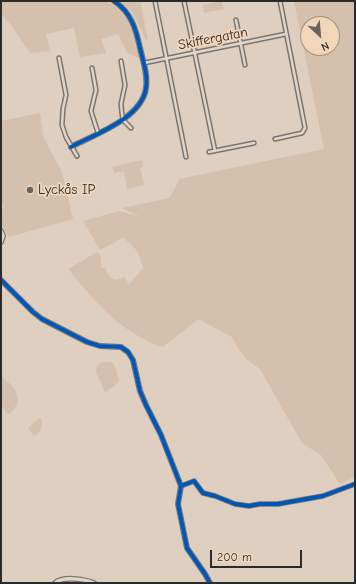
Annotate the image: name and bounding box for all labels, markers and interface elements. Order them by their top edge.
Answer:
north arrow [300,16,340,56]
street label: Skiffergatan [177,24,249,54]
text: N [319,39,331,54]
place label: Lyckås IP [38,182,95,198]
marker: Lyckås IP [25,185,35,195]
scale bar [212,542,304,568]
text: 200 m [217,550,252,564]

